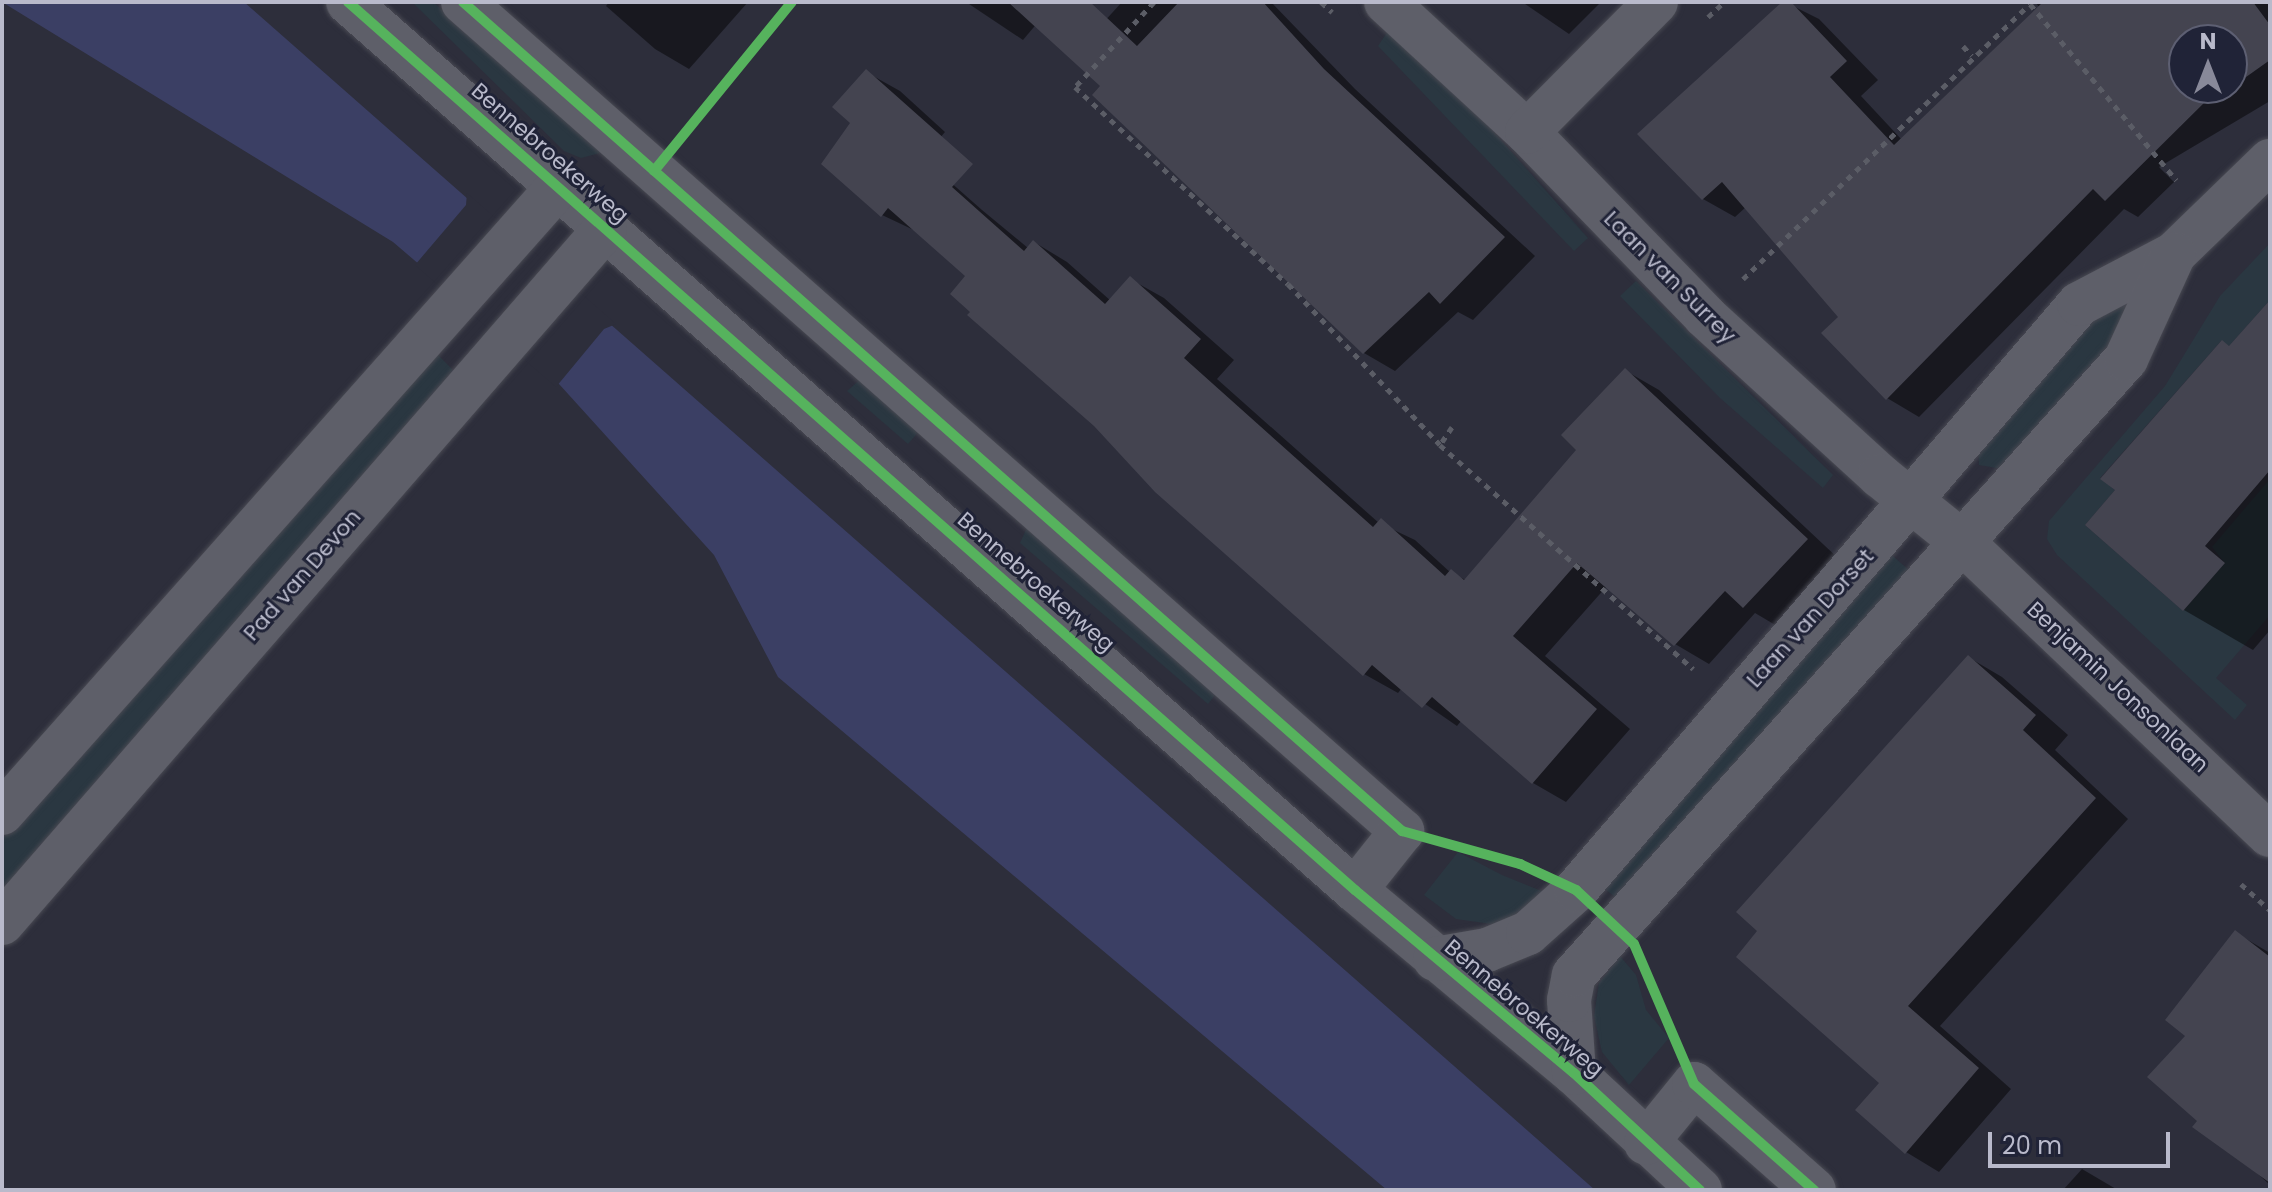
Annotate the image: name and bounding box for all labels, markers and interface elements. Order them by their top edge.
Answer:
north arrow [2168,24,2248,104]
text: N [2200,26,2216,57]
street label: Bennebroekerweg [466,78,634,228]
street label: Laan van Surrey [1599,206,1741,348]
street label: Pad van Devon [238,504,366,646]
street label: Bennebroekerweg [952,507,1120,657]
street label: Laan van Dorset [1741,543,1879,693]
street label: Benjamin Jonsonlaan [2022,596,2214,778]
street label: Bennebroekerweg [1439,934,1609,1082]
scale bar [1992,1116,2174,1166]
text: 20 m [2002,1129,2062,1162]

